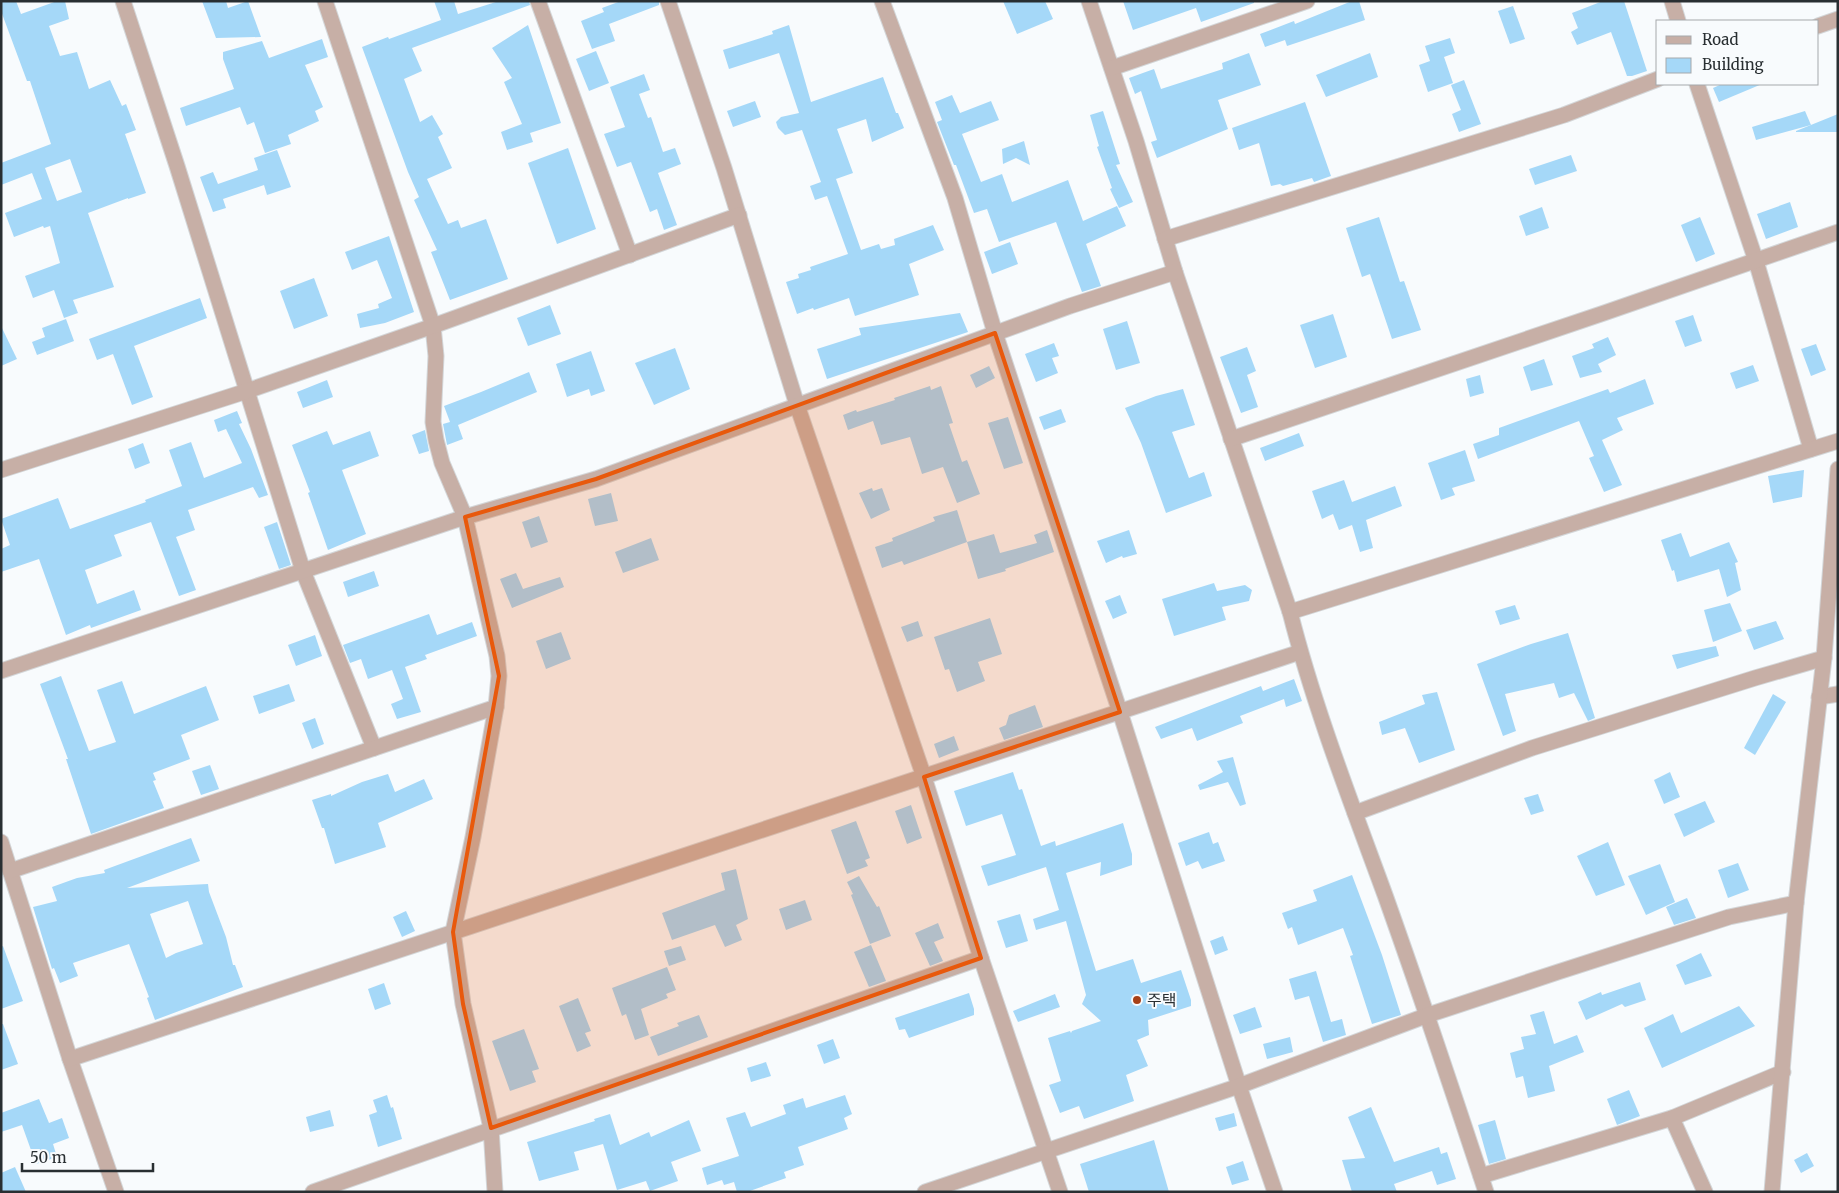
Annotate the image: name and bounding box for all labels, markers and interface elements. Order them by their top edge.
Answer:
legend [1656,20,1819,85]
text: Road [1702,30,1738,49]
text: Building [1702,55,1764,74]
place label: 주택 [1147,990,1176,1010]
marker: 주택 [1131,994,1143,1006]
scale bar [22,1140,154,1172]
text: 50 m [30,1148,67,1167]

